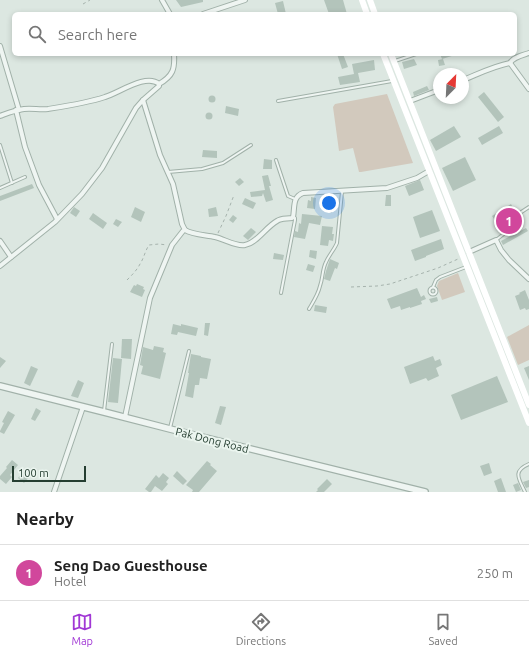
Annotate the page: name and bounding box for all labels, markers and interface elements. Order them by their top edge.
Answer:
search box [12,12,517,56]
icon: search [26,23,48,45]
text: Search here [58,26,137,43]
north arrow [433,68,469,104]
your location [319,193,339,213]
pin: 1 [496,206,522,236]
street label: Pak Dong Road [174,425,250,455]
scale bar [12,464,86,483]
text: 100 m [18,467,49,479]
text: Nearby [16,509,74,528]
text: Seng Dao Guesthouse [54,557,208,574]
text: 1 [25,566,33,580]
text: 250 m [477,566,513,580]
text: Hotel [54,574,86,588]
tab: Map [71,611,93,647]
tab: Directions [236,611,286,647]
tab: Saved [428,611,458,647]

